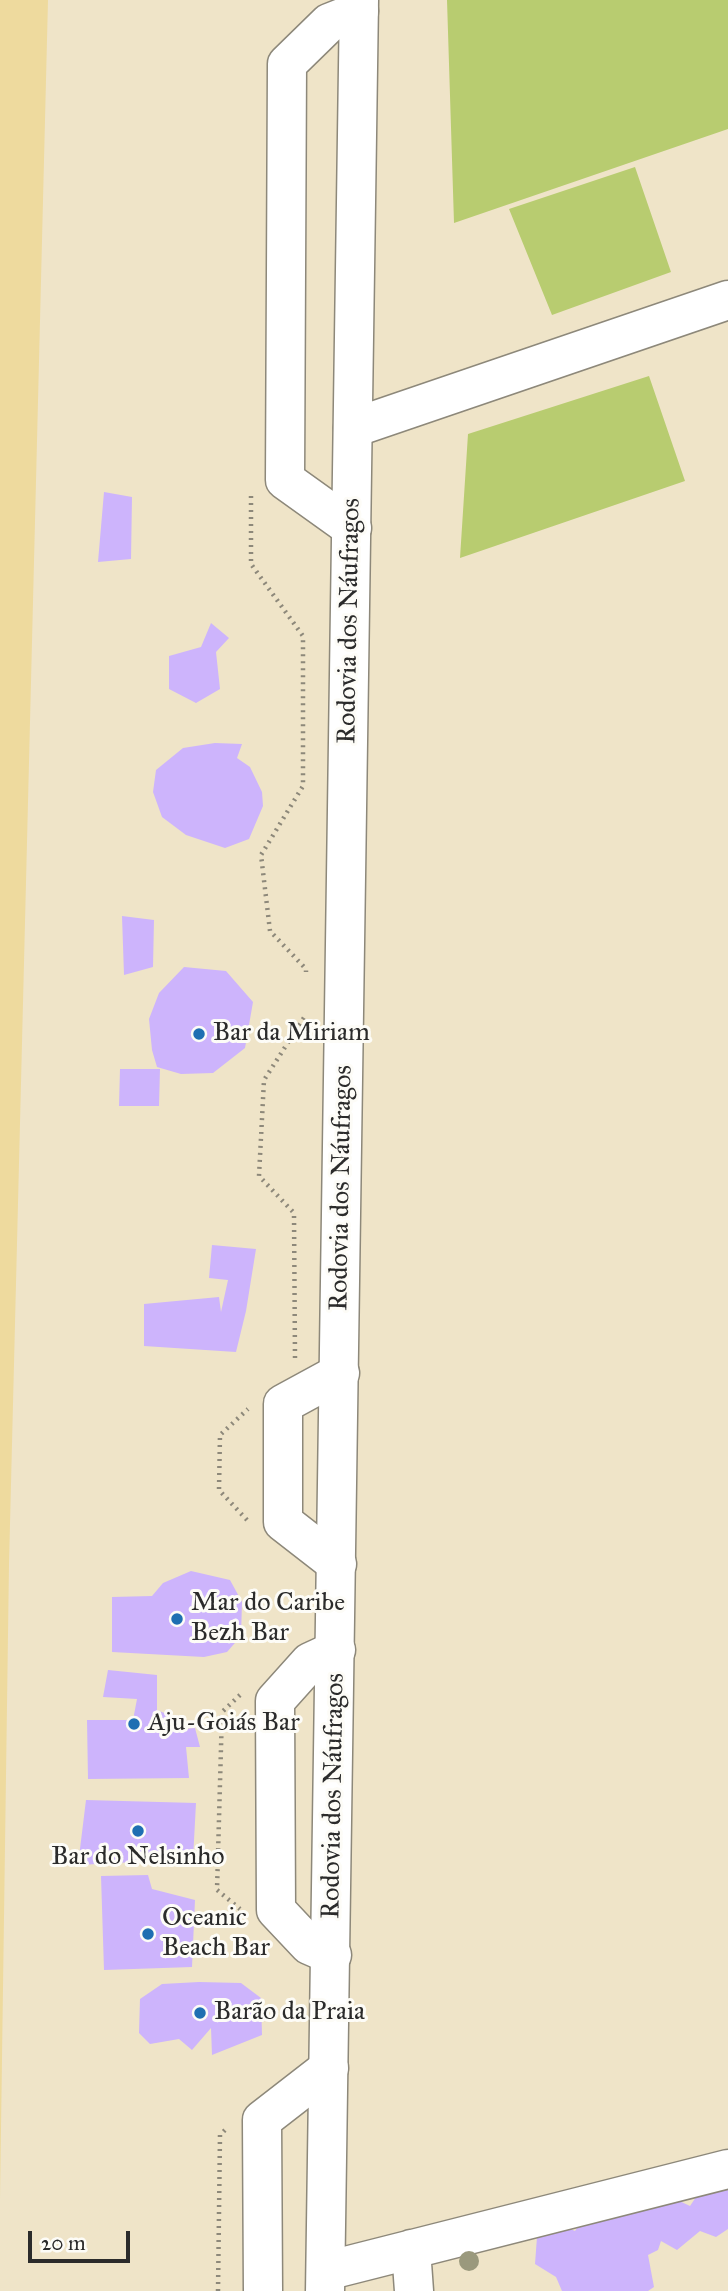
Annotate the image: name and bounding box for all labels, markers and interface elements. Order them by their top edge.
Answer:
street label: Rodovia dos Náufragos [332,498,368,744]
place label: Bar da Miriam [213,1018,370,1050]
marker: Bar da Miriam [191,1026,207,1042]
street label: Rodovia dos Náufragos [324,1065,360,1311]
place label: Mar do Caribe Bezh Bar [191,1588,345,1650]
marker: Mar do Caribe Bezh Bar [169,1611,185,1627]
street label: Rodovia dos Náufragos [316,1673,352,1919]
place label: Aju-Goiás Bar [148,1708,300,1740]
marker: Aju-Goiás Bar [126,1716,142,1732]
marker: Bar do Nelsinho [130,1823,146,1839]
place label: Bar do Nelsinho [51,1842,225,1874]
place label: Oceanic Beach Bar [162,1903,270,1965]
marker: Oceanic Beach Bar [140,1926,156,1942]
place label: Barão da Praia [214,1997,365,2029]
marker: Barão da Praia [192,2005,208,2021]
scale bar [32,2218,133,2262]
text: 20 m [41,2230,86,2256]

